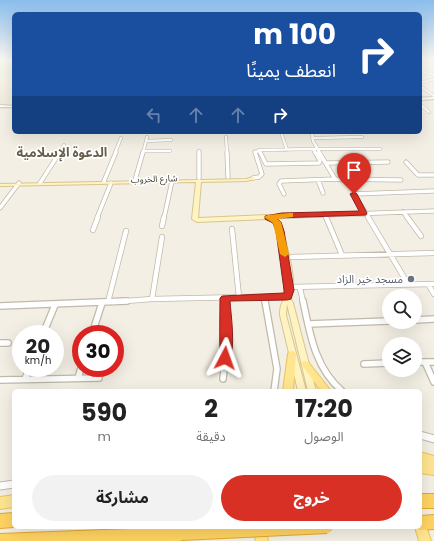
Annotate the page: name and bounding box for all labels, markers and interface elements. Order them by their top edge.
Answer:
text: 100 m [253,15,336,54]
icon: right [350,28,402,80]
text: انعطف يمينًا [246,58,336,83]
icon: left [143,104,165,126]
icon: ahead [185,104,207,126]
icon: ahead [227,104,249,126]
icon: right [269,104,291,126]
district label: الدعوة الإسلامية [17,143,107,162]
pin [337,153,371,194]
icon: arrive [343,159,365,181]
street label: شارع الخروب [130,172,178,187]
place label: مسجد خير الزاد [337,271,403,287]
marker: مسجد خير الزاد [406,274,416,284]
map controls [382,289,422,377]
button: search [382,289,422,329]
speed limit sign: 30 [72,325,124,377]
text: 20 [26,332,50,360]
position arrow [204,337,246,379]
button: layers [382,337,422,377]
text: km/h [25,353,51,368]
text: 2 [204,392,218,425]
text: 17:20 [295,392,353,425]
text: 590 [81,396,127,429]
text: m [97,427,111,446]
text: دقيقة [196,427,226,446]
text: الوصول [304,427,344,446]
button: مشاركة [32,475,213,521]
button: خروج [221,475,402,521]

